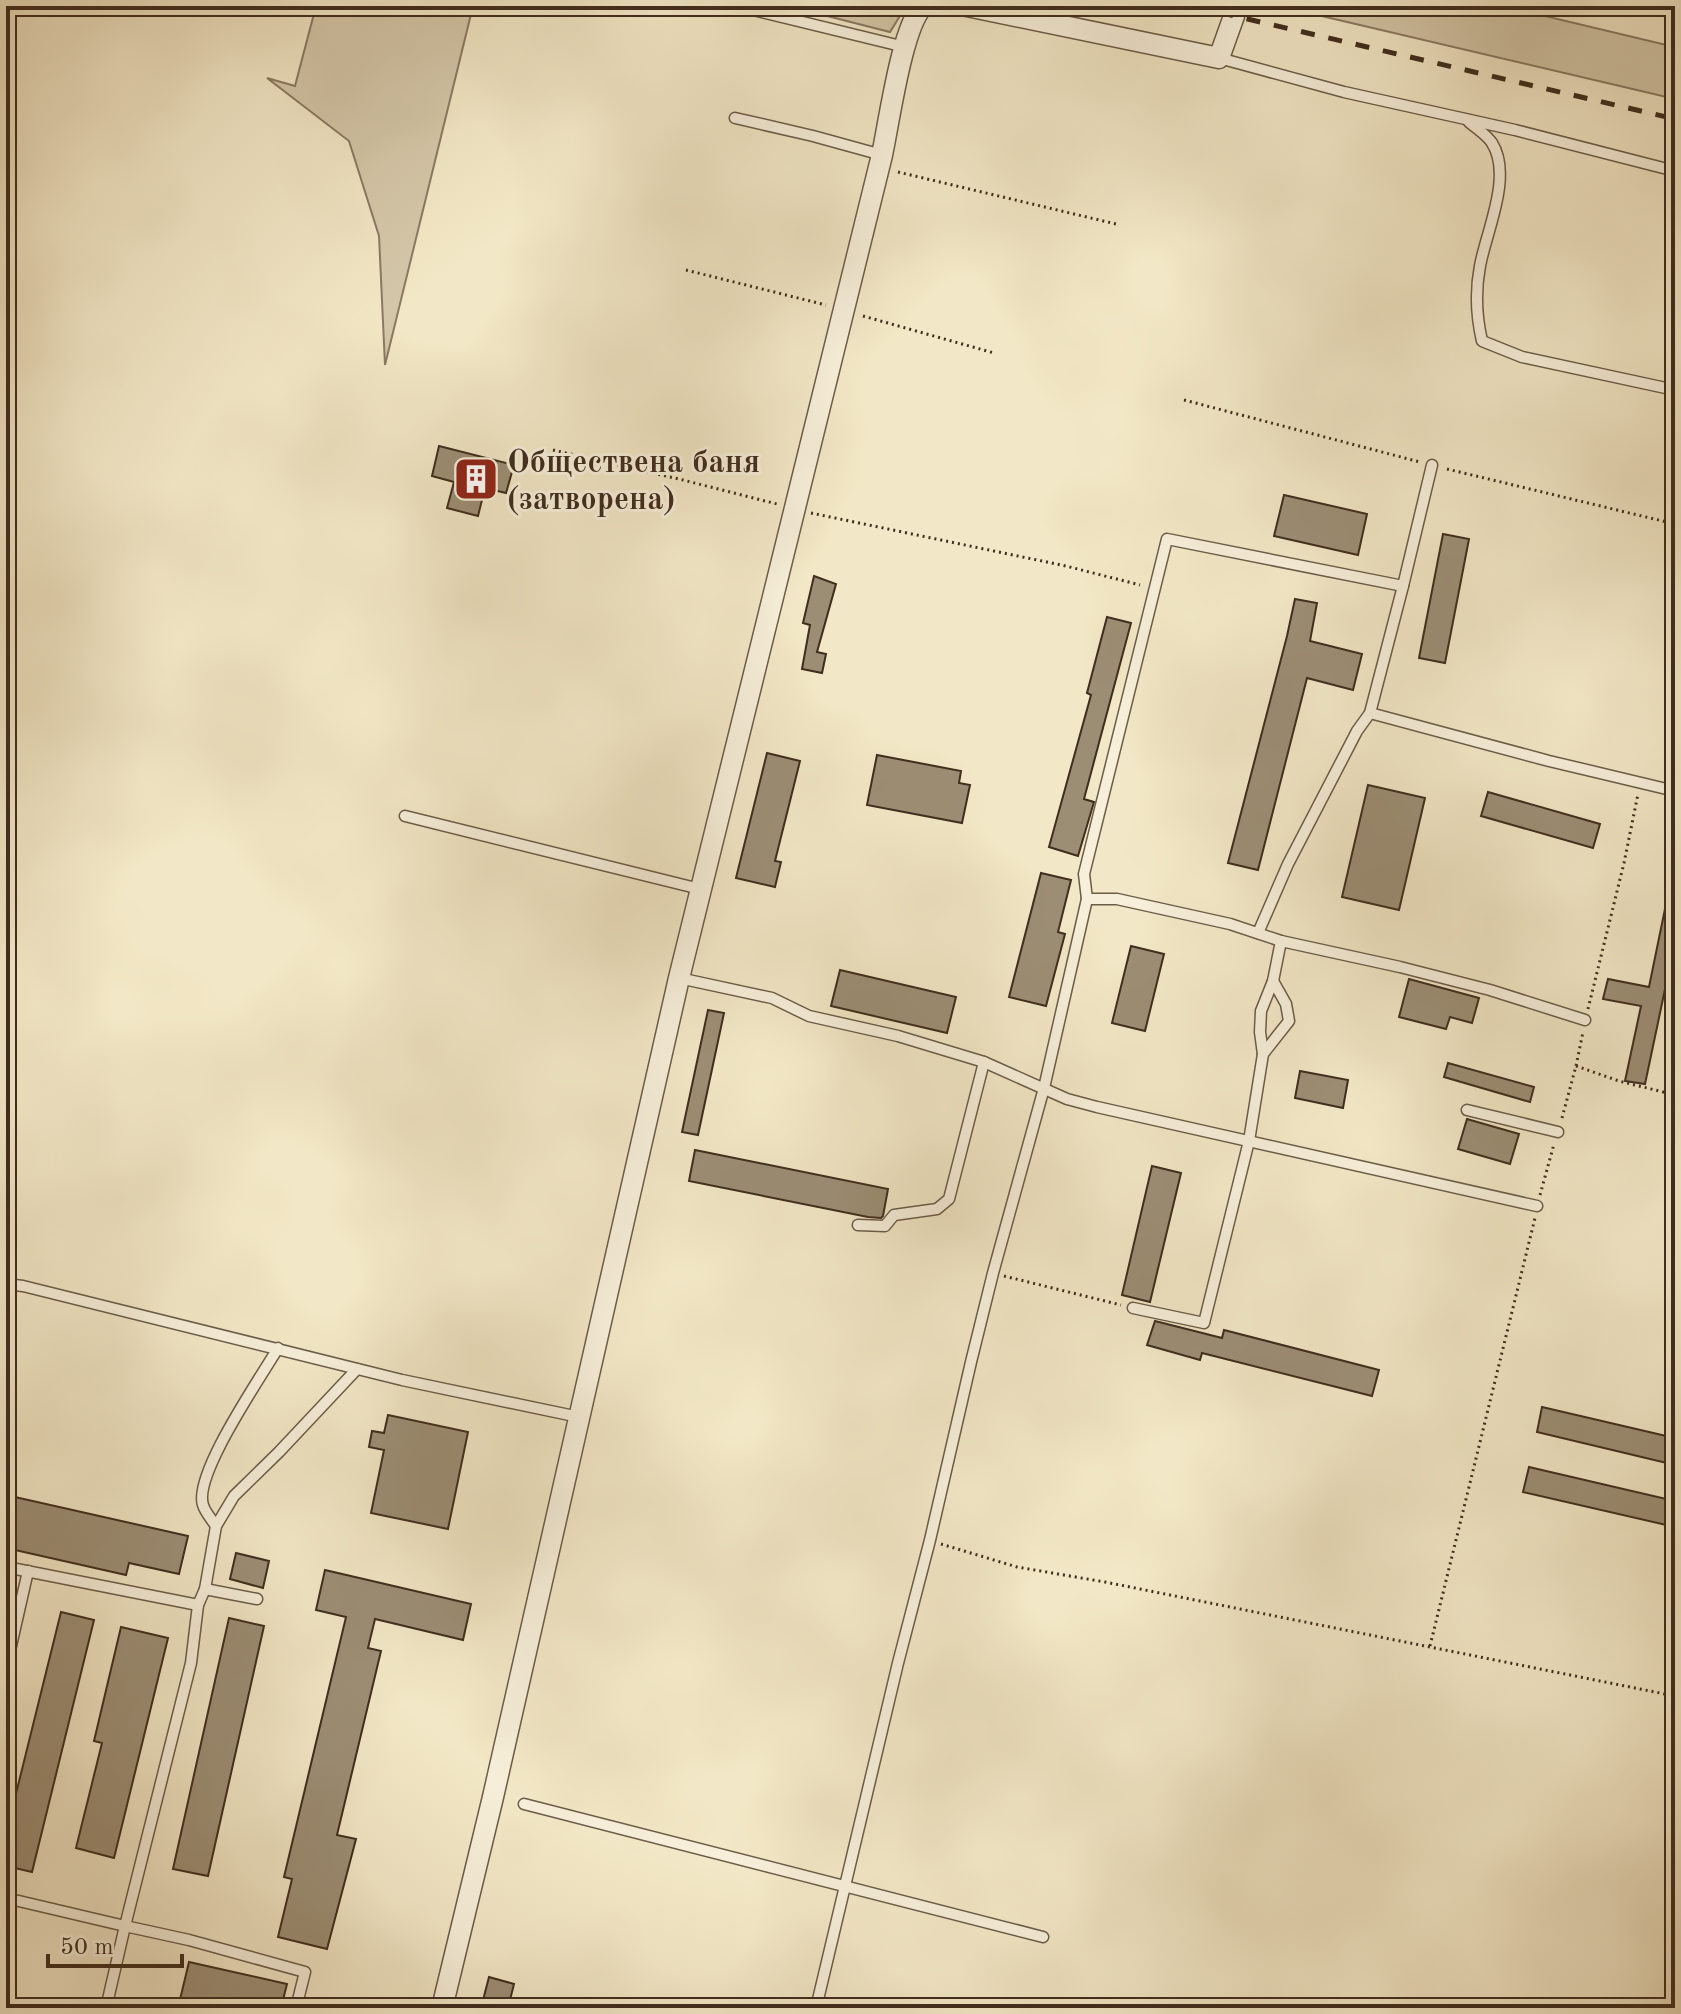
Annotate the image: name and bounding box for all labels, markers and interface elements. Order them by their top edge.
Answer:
place label: Обществена баня (затворена) [507,448,760,517]
building icon: Обществена баня (затворена) [452,455,500,503]
scale bar [48,1918,182,1968]
text: 50 m [60,1936,114,1960]

